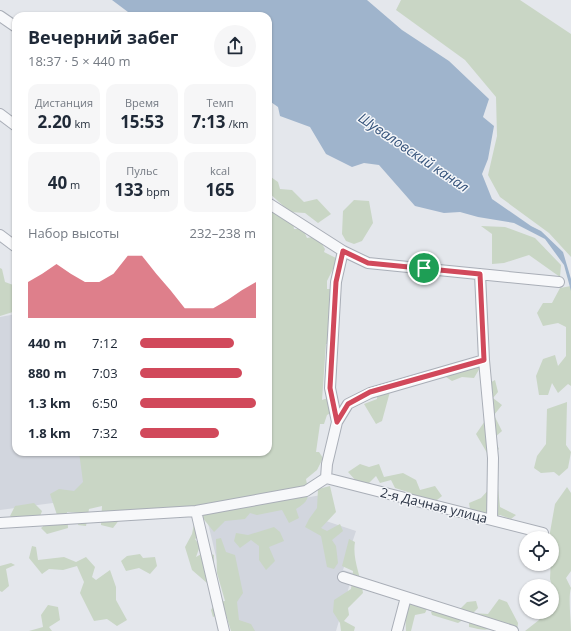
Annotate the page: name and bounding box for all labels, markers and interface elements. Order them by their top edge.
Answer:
text: Вечерний забег [28,25,178,49]
button: share [214,25,256,67]
text: 18:37 · 5 × 440 m [28,52,131,70]
text: Дистанция [35,95,93,110]
text: Время [125,95,159,110]
text: Темп [206,95,234,110]
water label: Шуваловский канал [355,108,473,196]
text: 2.20 [38,110,72,133]
text: 15:53 [120,110,164,133]
text: 7:13 [192,110,226,133]
text: km [72,116,90,131]
text: /km [226,116,248,131]
text: Пульс [126,163,158,178]
text: kcal [210,163,230,178]
text: 40 [48,171,67,194]
text: m [67,177,80,192]
text: 133 [114,178,143,201]
text: 165 [205,178,235,201]
text: bpm [143,184,170,199]
text: Набор высоты [28,224,119,242]
text: 232–238 m [189,224,256,242]
pin [407,251,441,285]
icon: arrive [413,257,435,279]
text: 440 m [28,334,66,352]
text: 7:12 [92,334,118,352]
text: 880 m [28,364,66,382]
text: 7:03 [92,364,118,382]
text: 1.3 km [28,394,71,412]
text: 6:50 [92,394,118,412]
text: 1.8 km [28,424,71,442]
text: 7:32 [92,424,118,442]
street label: 2-я Дачная улица [379,483,489,527]
map controls [519,531,559,619]
button: locate [519,531,559,571]
button: layers [519,579,559,619]

